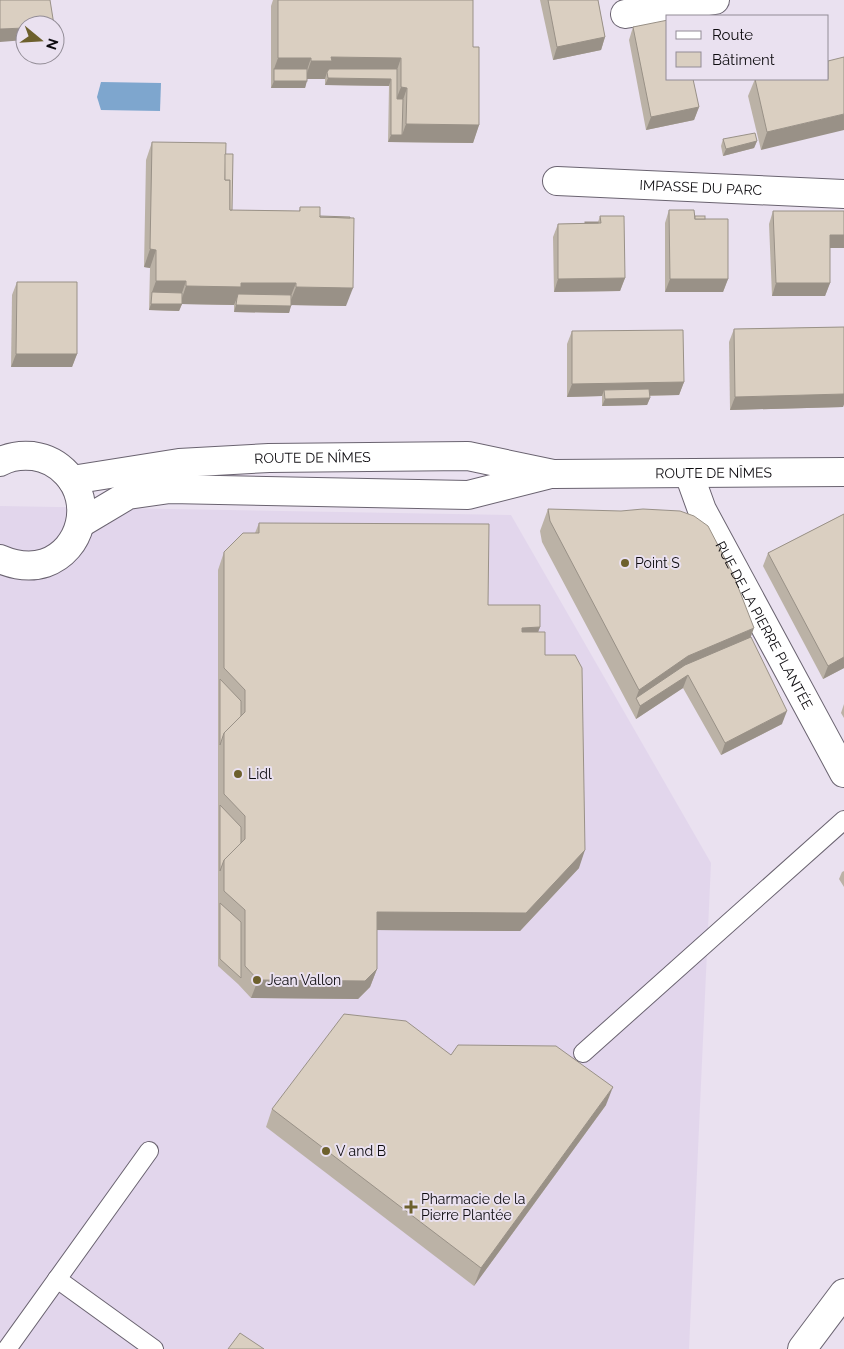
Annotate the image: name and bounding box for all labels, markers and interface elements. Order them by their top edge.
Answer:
north arrow [15,15,65,65]
legend [666,15,829,80]
text: Route [712,26,753,44]
text: N [43,36,62,52]
text: Bâtiment [712,51,775,69]
street label: IMPASSE DU PARC [639,177,763,198]
street label: ROUTE DE NÎMES [254,448,371,467]
street label: ROUTE DE NÎMES [655,464,772,481]
street label: RUE DE LA PIERRE PLANTÉE [712,538,816,712]
place label: Point S [635,555,680,571]
marker: Point S [619,557,631,569]
place label: Lidl [248,766,272,782]
marker: Lidl [232,768,244,780]
place label: Jean Vallon [267,972,341,988]
marker: Jean Vallon [251,974,263,986]
place label: V and B [336,1143,386,1159]
marker: V and B [320,1145,332,1157]
place label: Pharmacie de la Pierre Plantée [421,1191,525,1223]
marker: Pharmacie de la Pierre Plantée [405,1201,417,1213]

